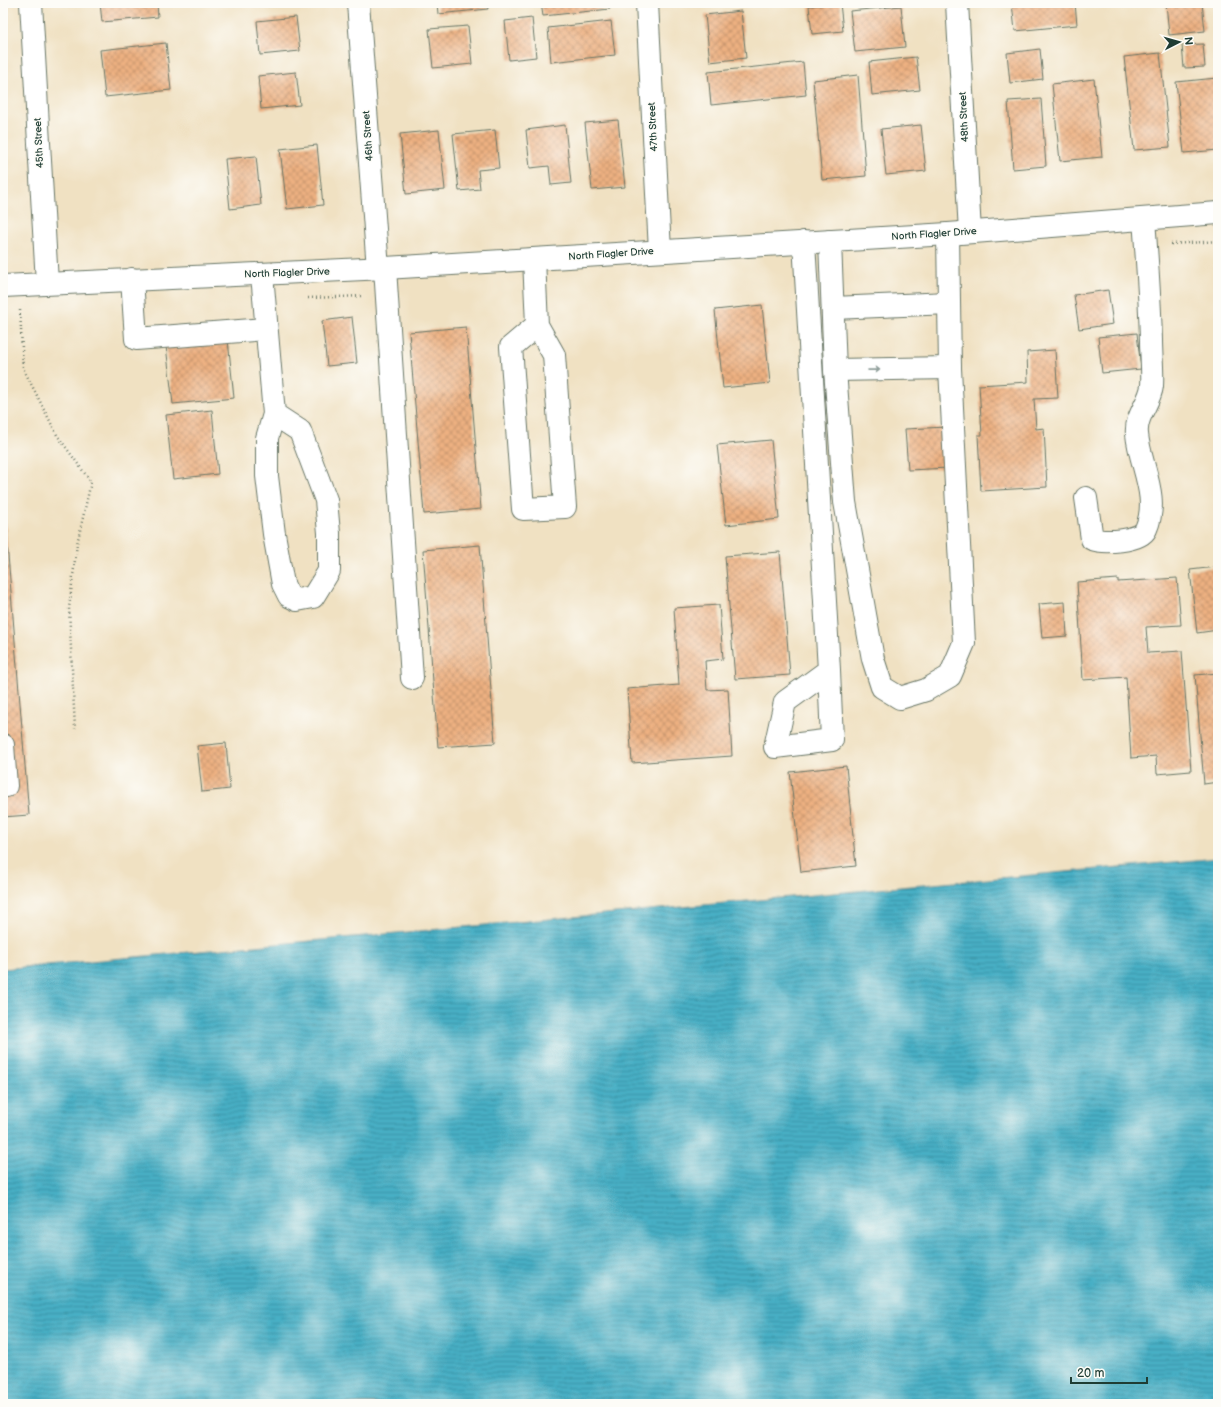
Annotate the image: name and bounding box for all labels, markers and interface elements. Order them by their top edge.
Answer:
north arrow [1159,22,1199,62]
text: N [1182,36,1195,46]
street label: 48th Street [957,91,971,143]
street label: 47th Street [646,102,660,152]
street label: 46th Street [360,110,376,162]
street label: 45th Street [32,118,46,168]
street label: North Flagler Drive [891,225,977,243]
street label: North Flagler Drive [568,245,654,263]
street label: North Flagler Drive [244,266,330,280]
one-way arrow [867,366,880,374]
scale bar [1071,1359,1147,1385]
text: 20 m [1077,1366,1104,1381]

